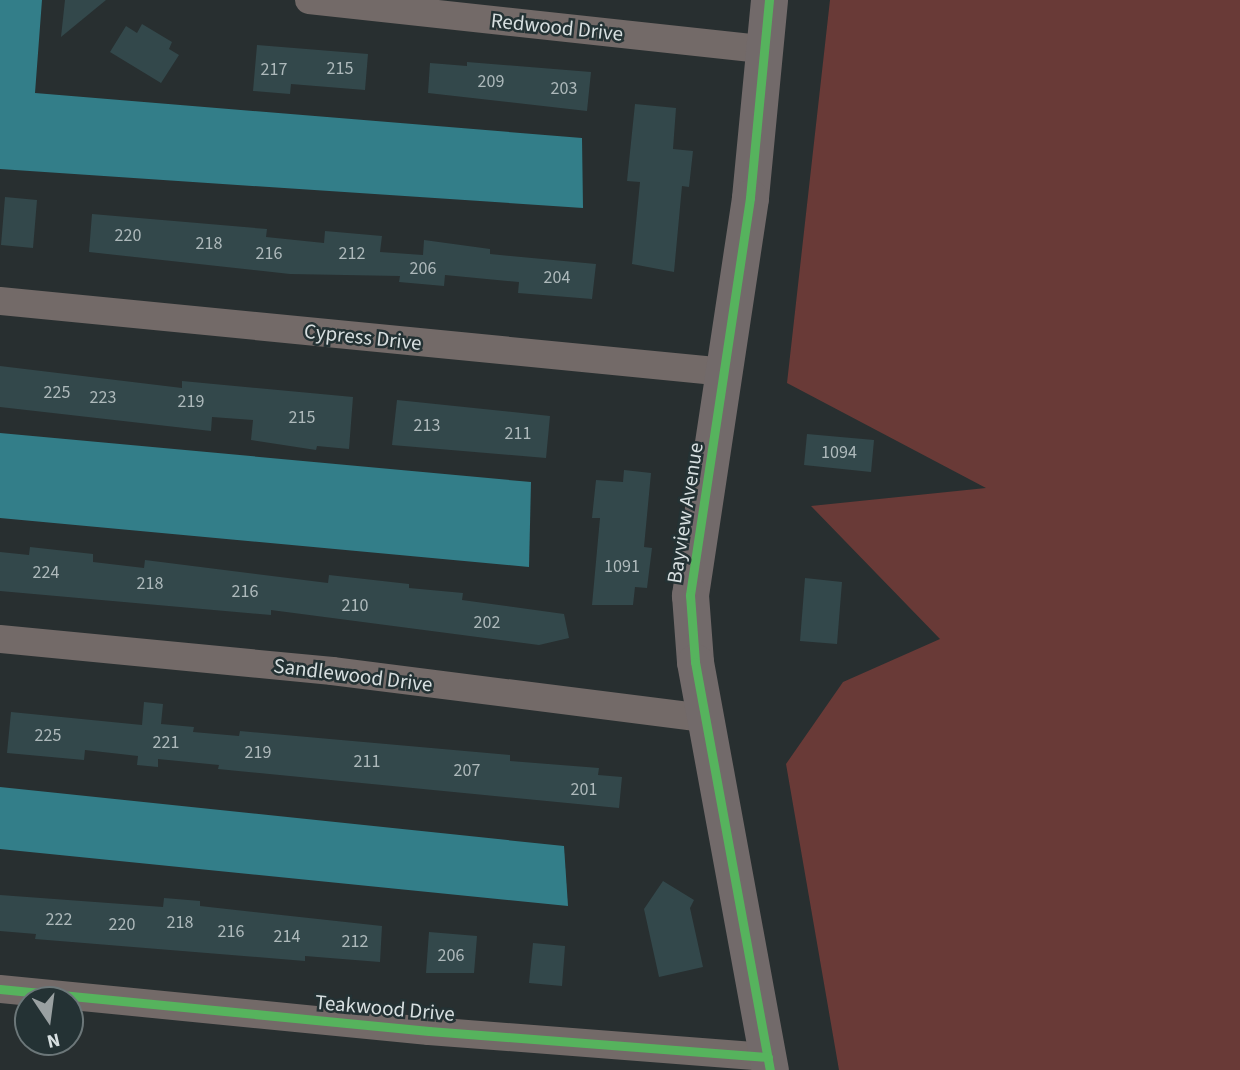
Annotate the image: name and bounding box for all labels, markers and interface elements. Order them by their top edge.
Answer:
street label: Redwood Drive [490,8,624,46]
house number: 215 [327,58,353,80]
house number: 217 [261,59,287,81]
house number: 209 [478,71,504,93]
house number: 203 [551,78,577,100]
house number: 220 [115,225,141,247]
house number: 218 [196,233,222,255]
house number: 216 [256,243,282,265]
house number: 212 [339,243,365,265]
house number: 206 [410,258,436,280]
house number: 204 [544,267,570,289]
street label: Cypress Drive [303,318,423,356]
house number: 225 [44,382,70,404]
house number: 223 [90,387,116,409]
house number: 219 [178,391,204,413]
house number: 215 [289,407,315,429]
house number: 213 [414,415,440,437]
house number: 211 [505,423,531,445]
street label: Bayview Avenue [661,441,709,585]
house number: 1094 [821,442,857,464]
house number: 1091 [604,556,640,578]
house number: 224 [33,562,59,584]
house number: 218 [137,573,163,595]
house number: 216 [232,581,258,603]
house number: 210 [342,595,368,617]
house number: 202 [474,612,500,634]
street label: Sandlewood Drive [272,653,434,697]
house number: 225 [35,725,61,747]
house number: 221 [153,732,179,754]
house number: 219 [245,742,271,764]
house number: 211 [354,751,380,773]
house number: 207 [454,760,480,782]
house number: 201 [571,779,597,801]
house number: 222 [46,909,72,931]
house number: 218 [167,912,193,934]
house number: 220 [109,914,135,936]
house number: 216 [218,921,244,943]
house number: 214 [274,926,300,948]
house number: 212 [342,931,368,953]
house number: 206 [438,945,464,967]
north arrow [14,986,84,1056]
street label: Teakwood Drive [314,989,456,1027]
text: N [44,1025,63,1055]

